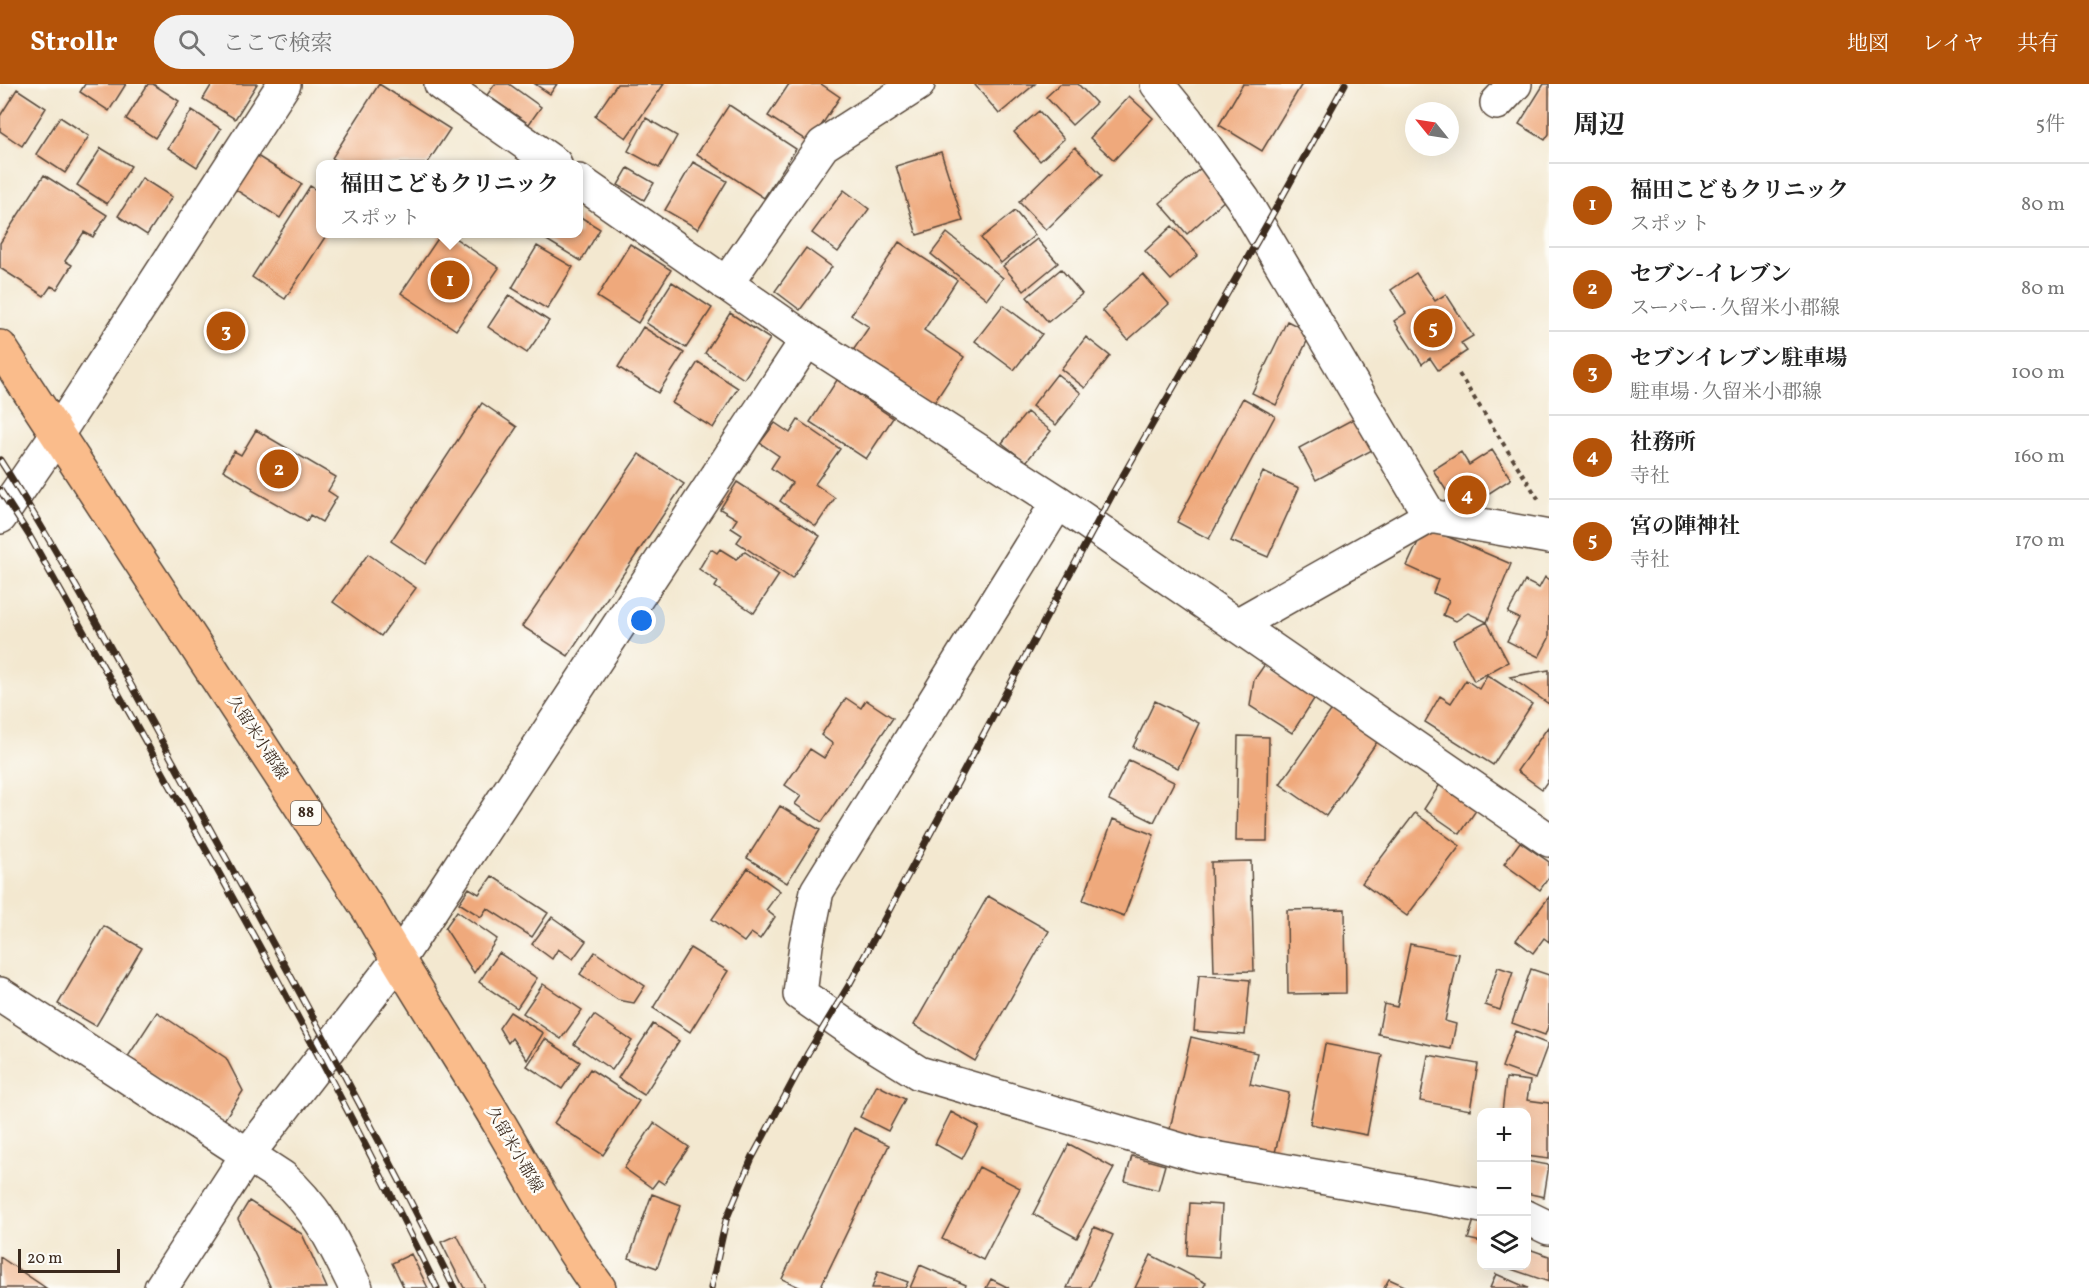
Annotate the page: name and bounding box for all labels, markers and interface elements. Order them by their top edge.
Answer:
search box [154,15,574,69]
text: Strollr [30,23,118,62]
icon: search [175,26,208,59]
text: ここで検索 [223,29,333,60]
text: 地図 [1847,30,1889,59]
text: レイヤ [1922,30,1984,59]
text: 共有 [2017,30,2059,59]
north arrow [1405,102,1459,156]
text: 周辺 [1573,108,1625,144]
text: 5件 [2035,111,2065,139]
popup [316,160,583,238]
text: 福田こどもクリニック [340,170,559,201]
text: 福田こどもクリニック [1630,176,1849,207]
text: 1 [1588,191,1597,219]
text: 80 m [2021,191,2065,219]
text: スポット [340,205,420,233]
text: スポット [1630,211,1710,239]
pin: 1 [430,258,470,302]
text: セブン-イレブン [1630,260,1791,291]
text: 2 [1587,275,1598,303]
text: 80 m [2021,275,2065,303]
text: スーパー · 久留米小郡線 [1630,295,1840,323]
pin: 5 [1414,306,1452,350]
pin: 3 [206,308,246,354]
text: セブンイレブン駐車場 [1630,344,1847,375]
text: 3 [1587,359,1598,387]
text: 100 m [2011,359,2065,387]
text: 駐車場 · 久留米小郡線 [1630,379,1822,407]
text: 社務所 [1630,428,1696,459]
text: 4 [1586,443,1599,471]
text: 160 m [2013,443,2065,471]
pin: 2 [260,446,298,492]
text: 寺社 [1630,463,1670,491]
pin: 4 [1448,472,1486,518]
text: 宮の陣神社 [1630,512,1740,543]
text: 5 [1588,527,1597,555]
text: 170 m [2015,527,2065,555]
text: 寺社 [1630,547,1670,575]
your location [627,606,656,635]
street label: 久留米小郡線 [222,692,292,784]
road number: 88 [291,801,321,825]
street label: 久留米小郡線 [480,1103,548,1197]
map controls [1477,1108,1531,1270]
button: + [1477,1108,1531,1162]
button: − [1477,1162,1531,1216]
button: layers [1477,1216,1531,1270]
scale bar [18,1246,120,1274]
text: 20 m [27,1248,62,1270]

